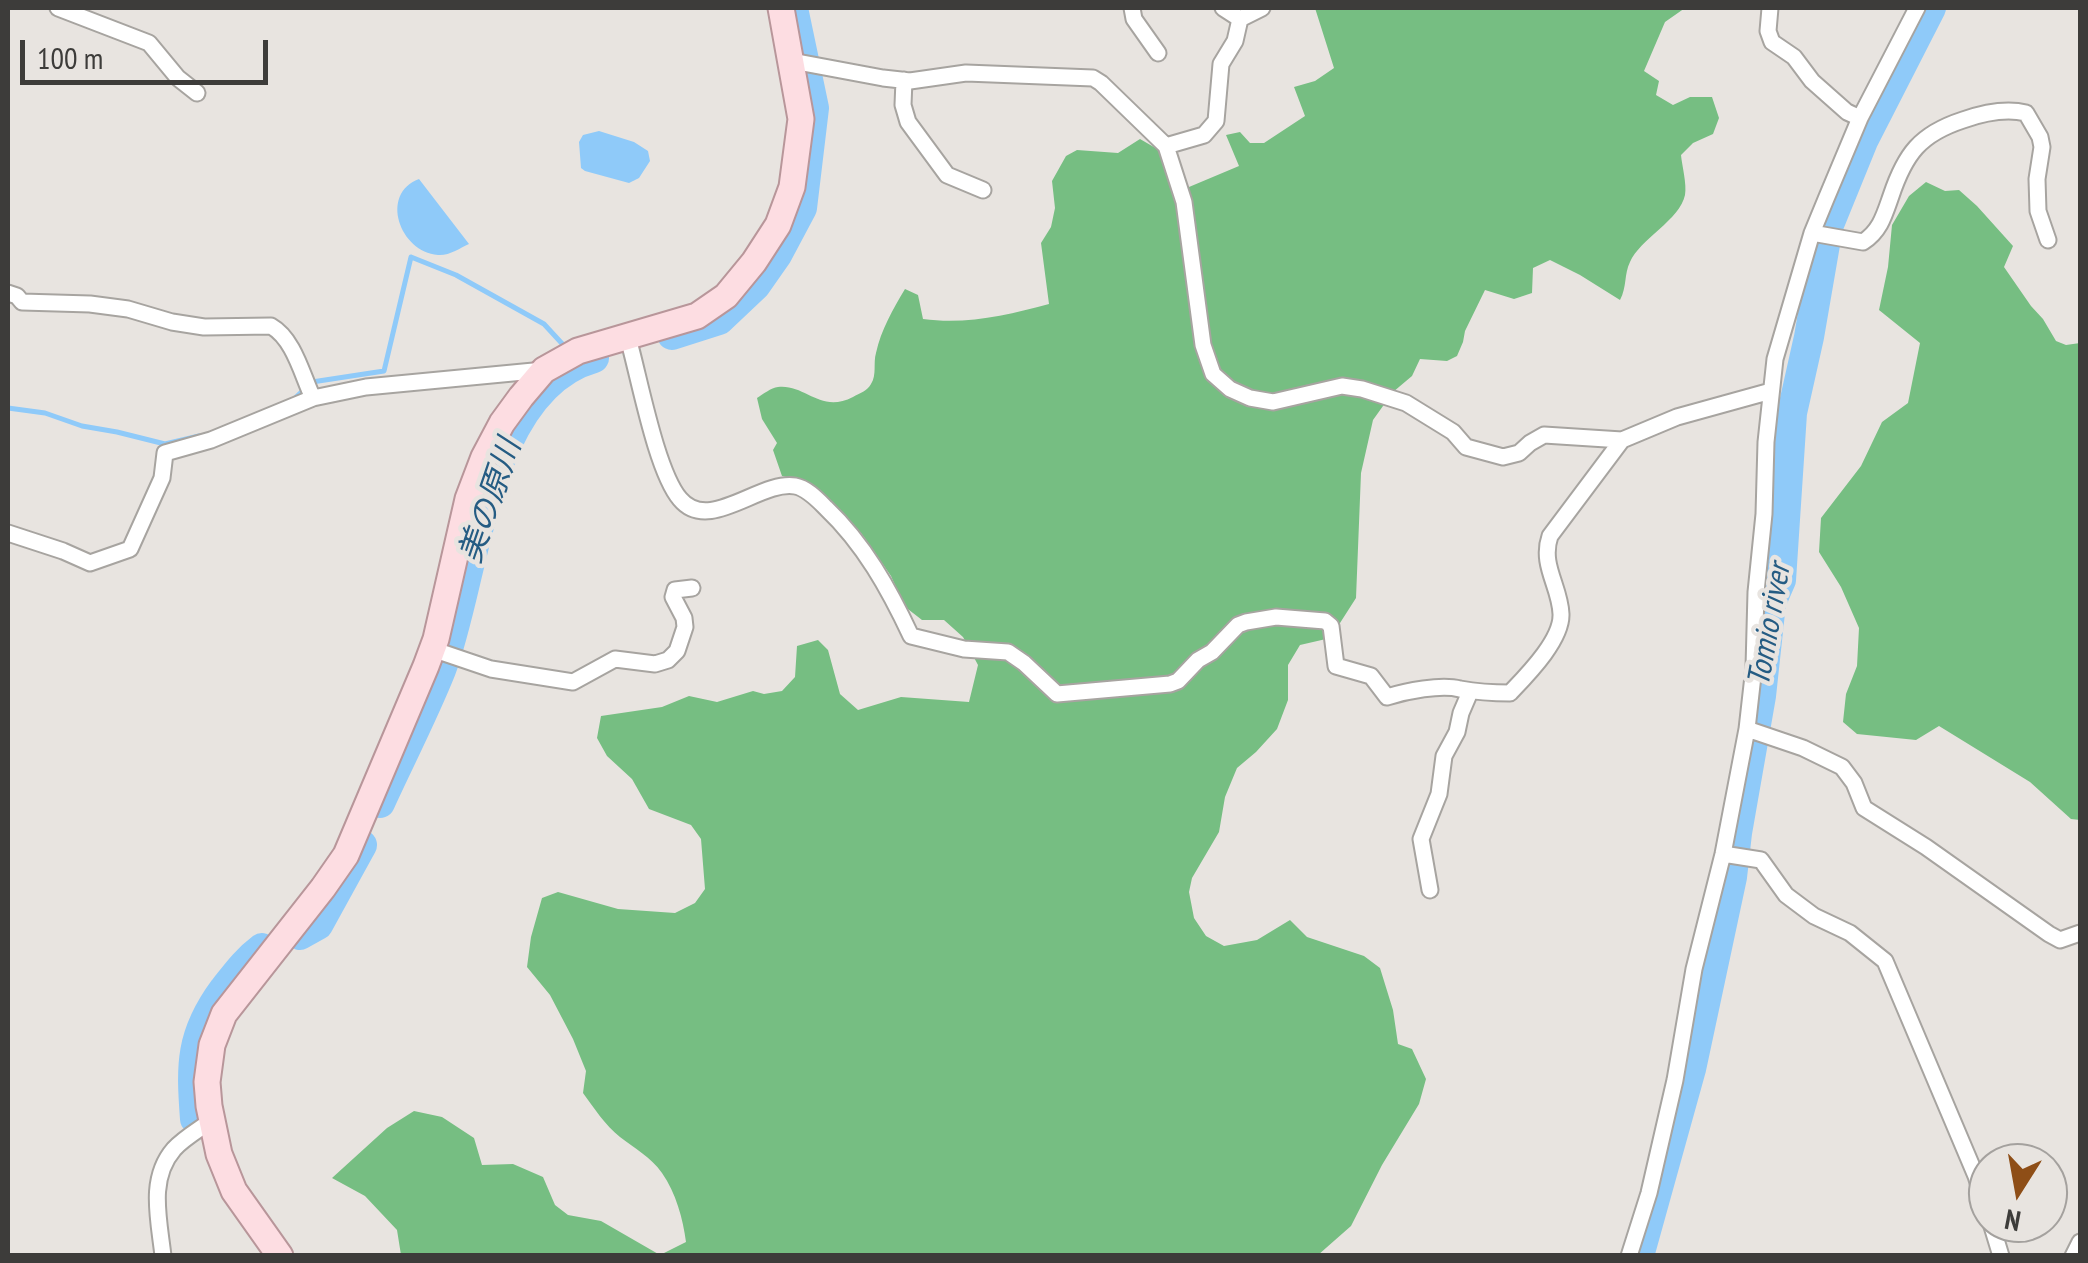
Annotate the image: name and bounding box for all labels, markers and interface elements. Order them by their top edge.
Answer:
scale bar [25,20,272,82]
text: 100 m [37,38,103,77]
water label: 美の原川 [452,434,530,568]
water label: Tomio river [1740,561,1800,689]
north arrow [1968,1143,2068,1243]
text: N [2002,1201,2024,1241]

